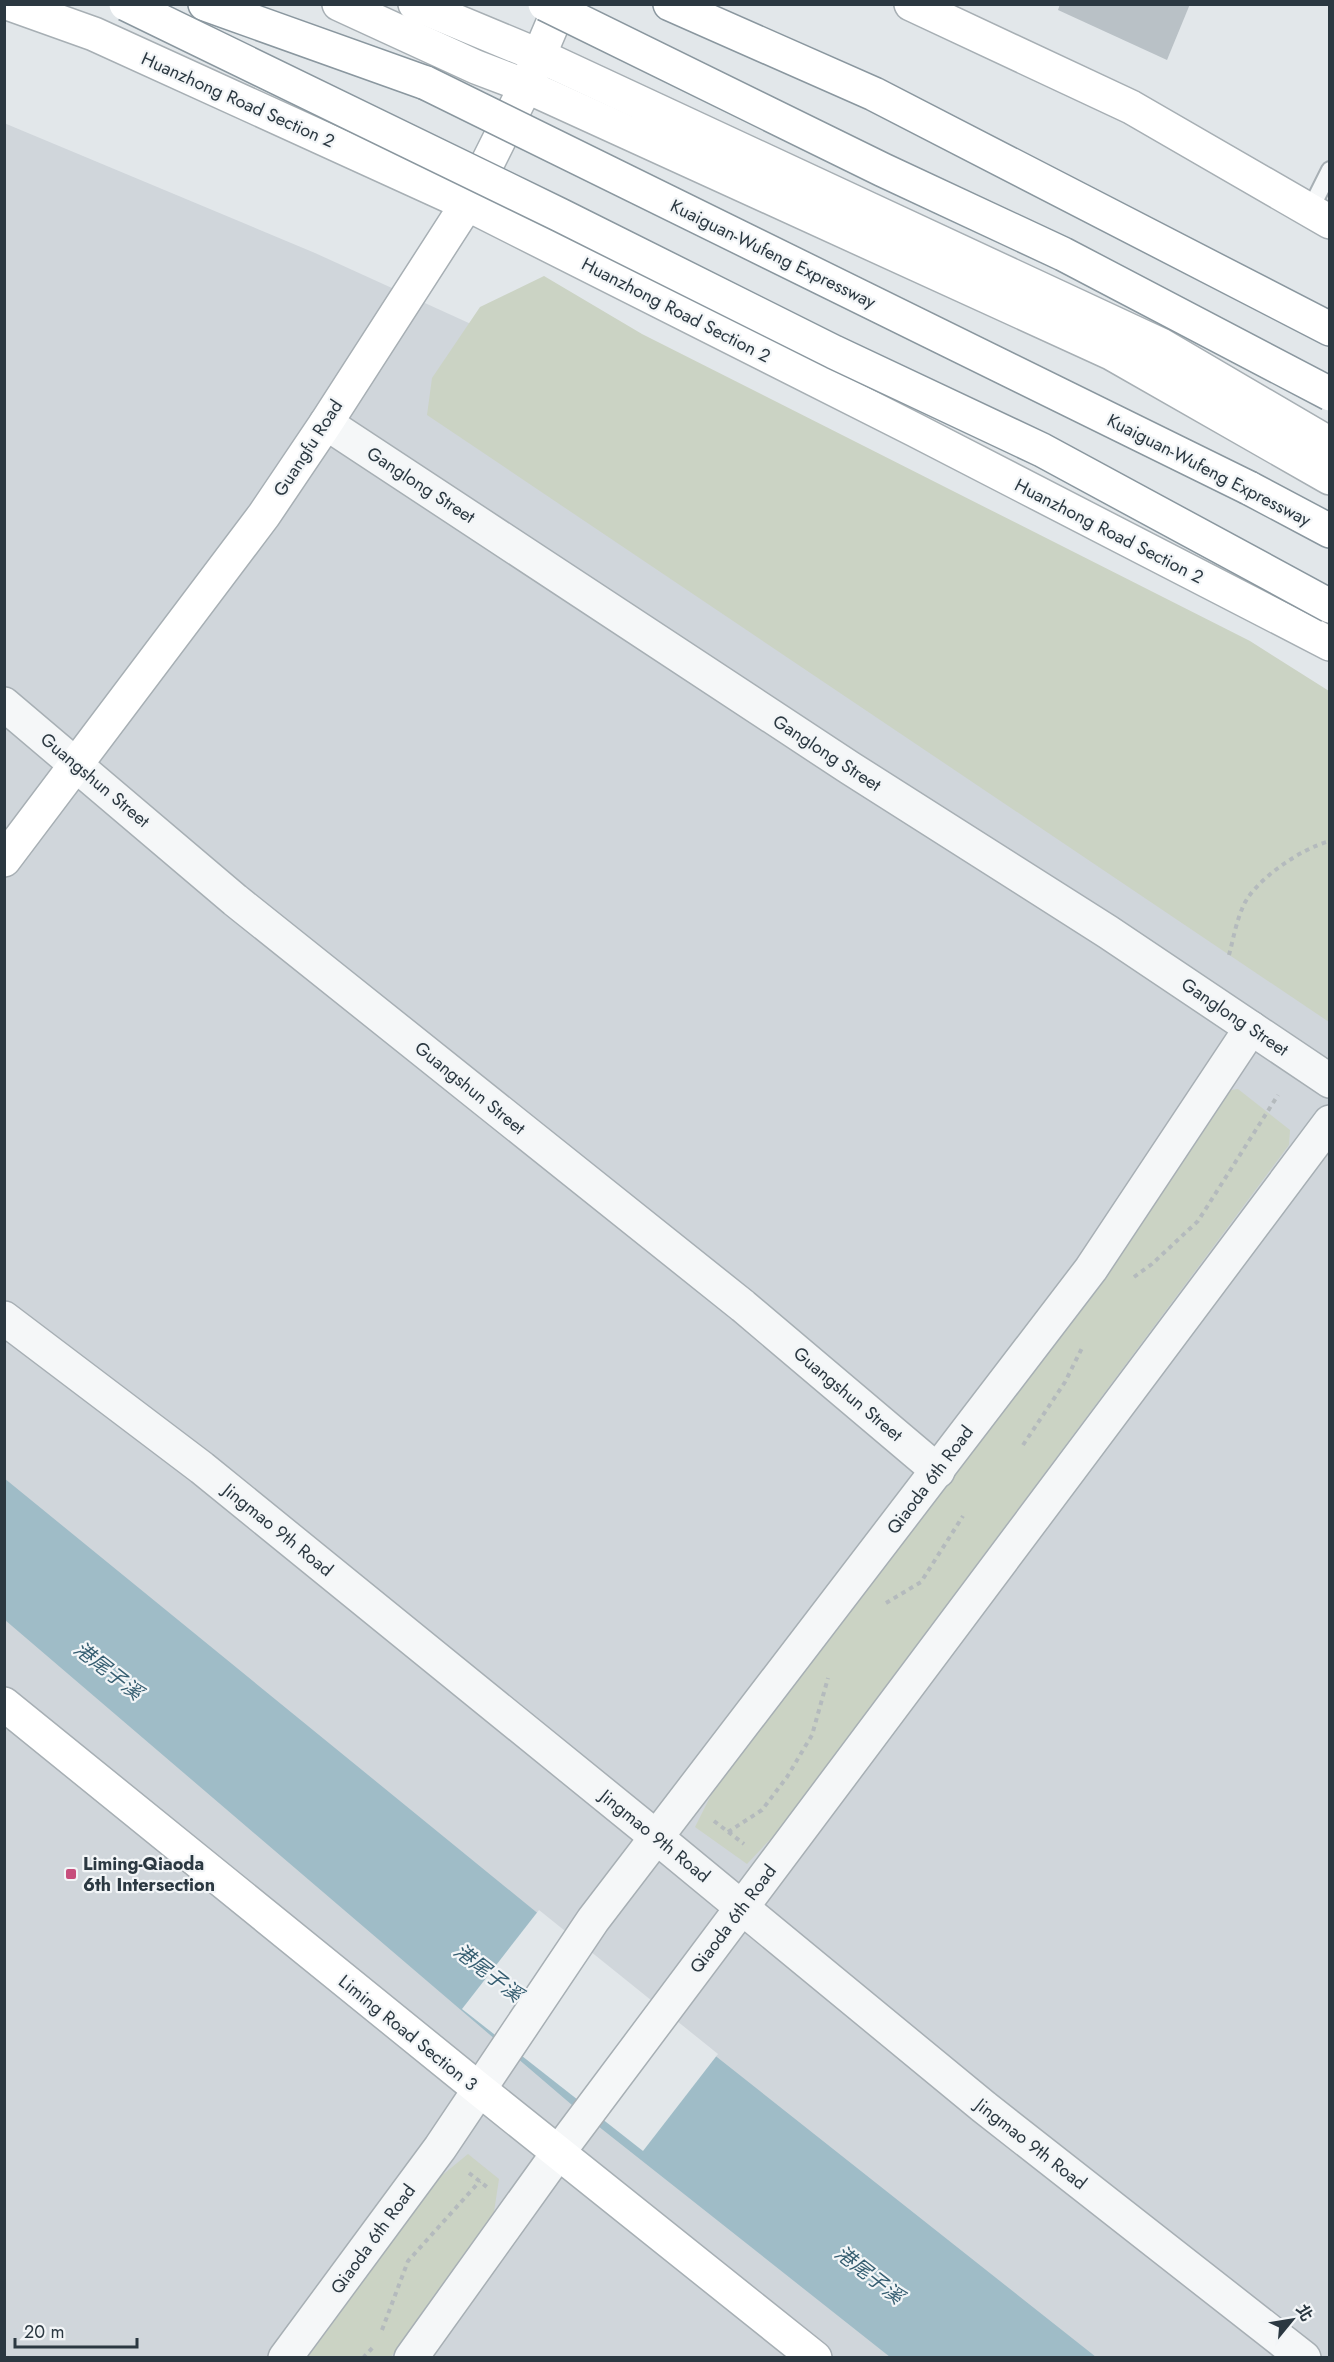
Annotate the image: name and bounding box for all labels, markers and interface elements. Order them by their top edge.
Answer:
street label: Huanzhong Road Section 2 [137,46,339,154]
street label: Kuaiguan-Wufeng Expressway [666,193,880,315]
street label: Huanzhong Road Section 2 [577,251,775,369]
street label: Guangfu Road [267,395,349,501]
street label: Kuaiguan-Wufeng Expressway [1103,407,1315,533]
street label: Ganglong Street [362,440,481,530]
street label: Huanzhong Road Section 2 [1010,472,1208,590]
street label: Ganglong Street [768,708,887,798]
street label: Guangshun Street [35,726,156,834]
street label: Ganglong Street [1176,971,1294,1063]
street label: Guangshun Street [409,1035,531,1141]
street label: Guangshun Street [788,1340,909,1448]
street label: Qiaoda 6th Road [880,1420,980,1540]
street label: Jingmao 9th Road [216,1476,339,1583]
water label: 港尾子溪 [68,1635,151,1709]
street label: Jingmao 9th Road [593,1782,716,1889]
place label: Liming-Qiaoda 6th Intersection [83,1851,215,1898]
street label: Qiaoda 6th Road [683,1859,783,1979]
marker: Liming-Qiaoda 6th Intersection [64,1867,78,1881]
water label: 港尾子溪 [448,1937,531,2011]
street label: Liming Road Section 3 [333,1969,483,2097]
street label: Jingmao 9th Road [968,2091,1092,2196]
street label: Qiaoda 6th Road [324,2179,422,2299]
water label: 港尾子溪 [829,2239,912,2313]
north arrow [1262,2290,1322,2350]
text: 北 [1291,2300,1319,2325]
scale bar [15,2311,136,2349]
text: 20 m [24,2319,64,2345]

